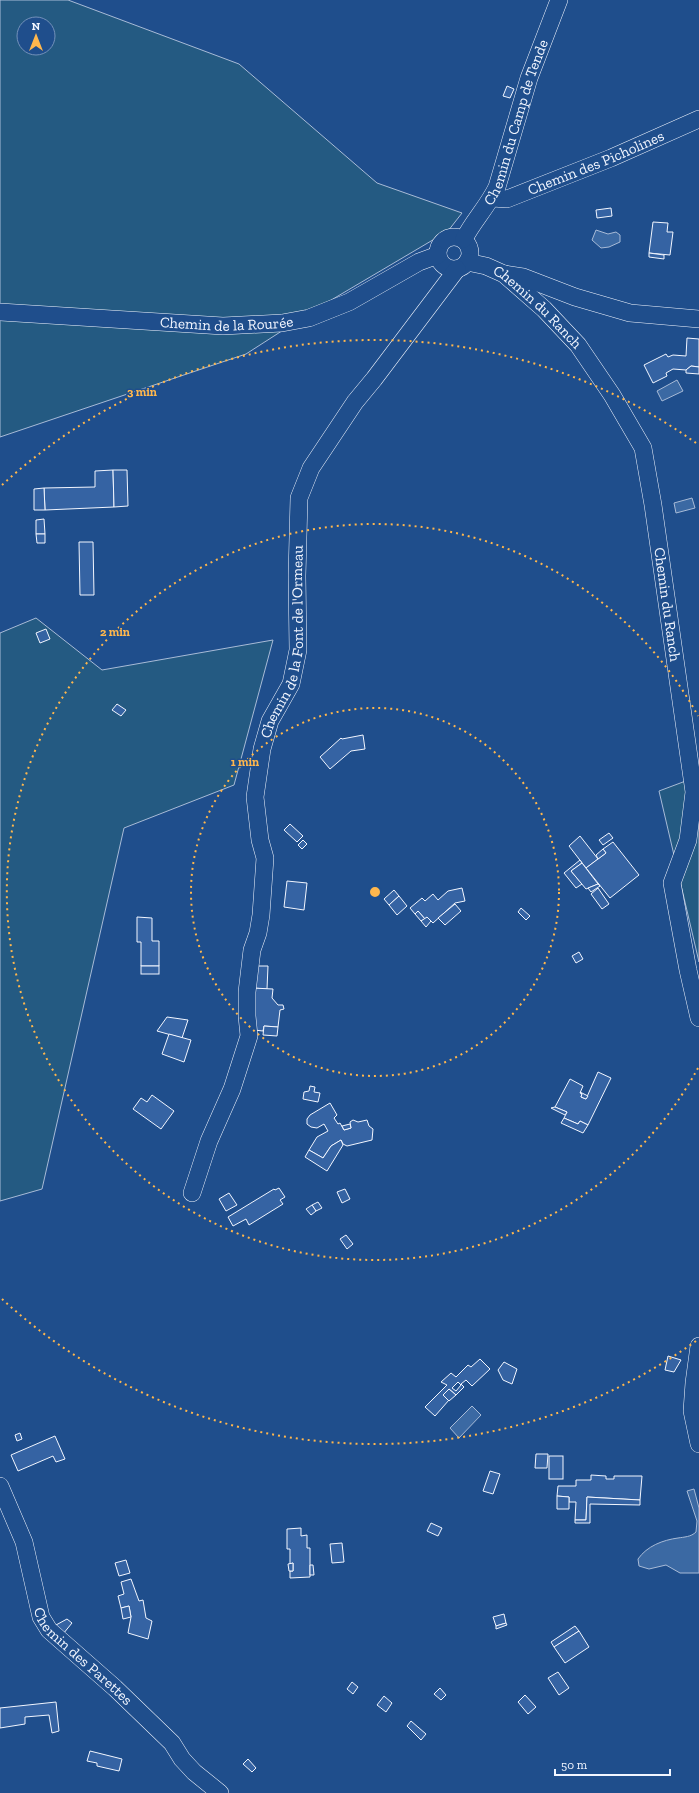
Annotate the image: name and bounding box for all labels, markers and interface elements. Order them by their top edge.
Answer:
north arrow [16,16,56,56]
text: N [32,20,41,33]
street label: Chemin du Camp de Tende [480,37,552,209]
street label: Chemin des Picholines [525,127,667,199]
street label: Chemin du Ranch [491,261,586,353]
street label: Chemin de la Rourée [159,312,295,335]
text: 3 min [127,385,157,399]
street label: Chemin de la Font de l'Ormeau [257,544,307,740]
street label: Chemin du Ranch [650,546,684,663]
text: 2 min [100,625,130,639]
text: 1 min [231,755,259,769]
centre of rings [368,885,382,899]
street label: Chemin des Parettes [30,1606,136,1709]
scale bar [555,1751,670,1777]
text: 50 m [561,1758,588,1772]

